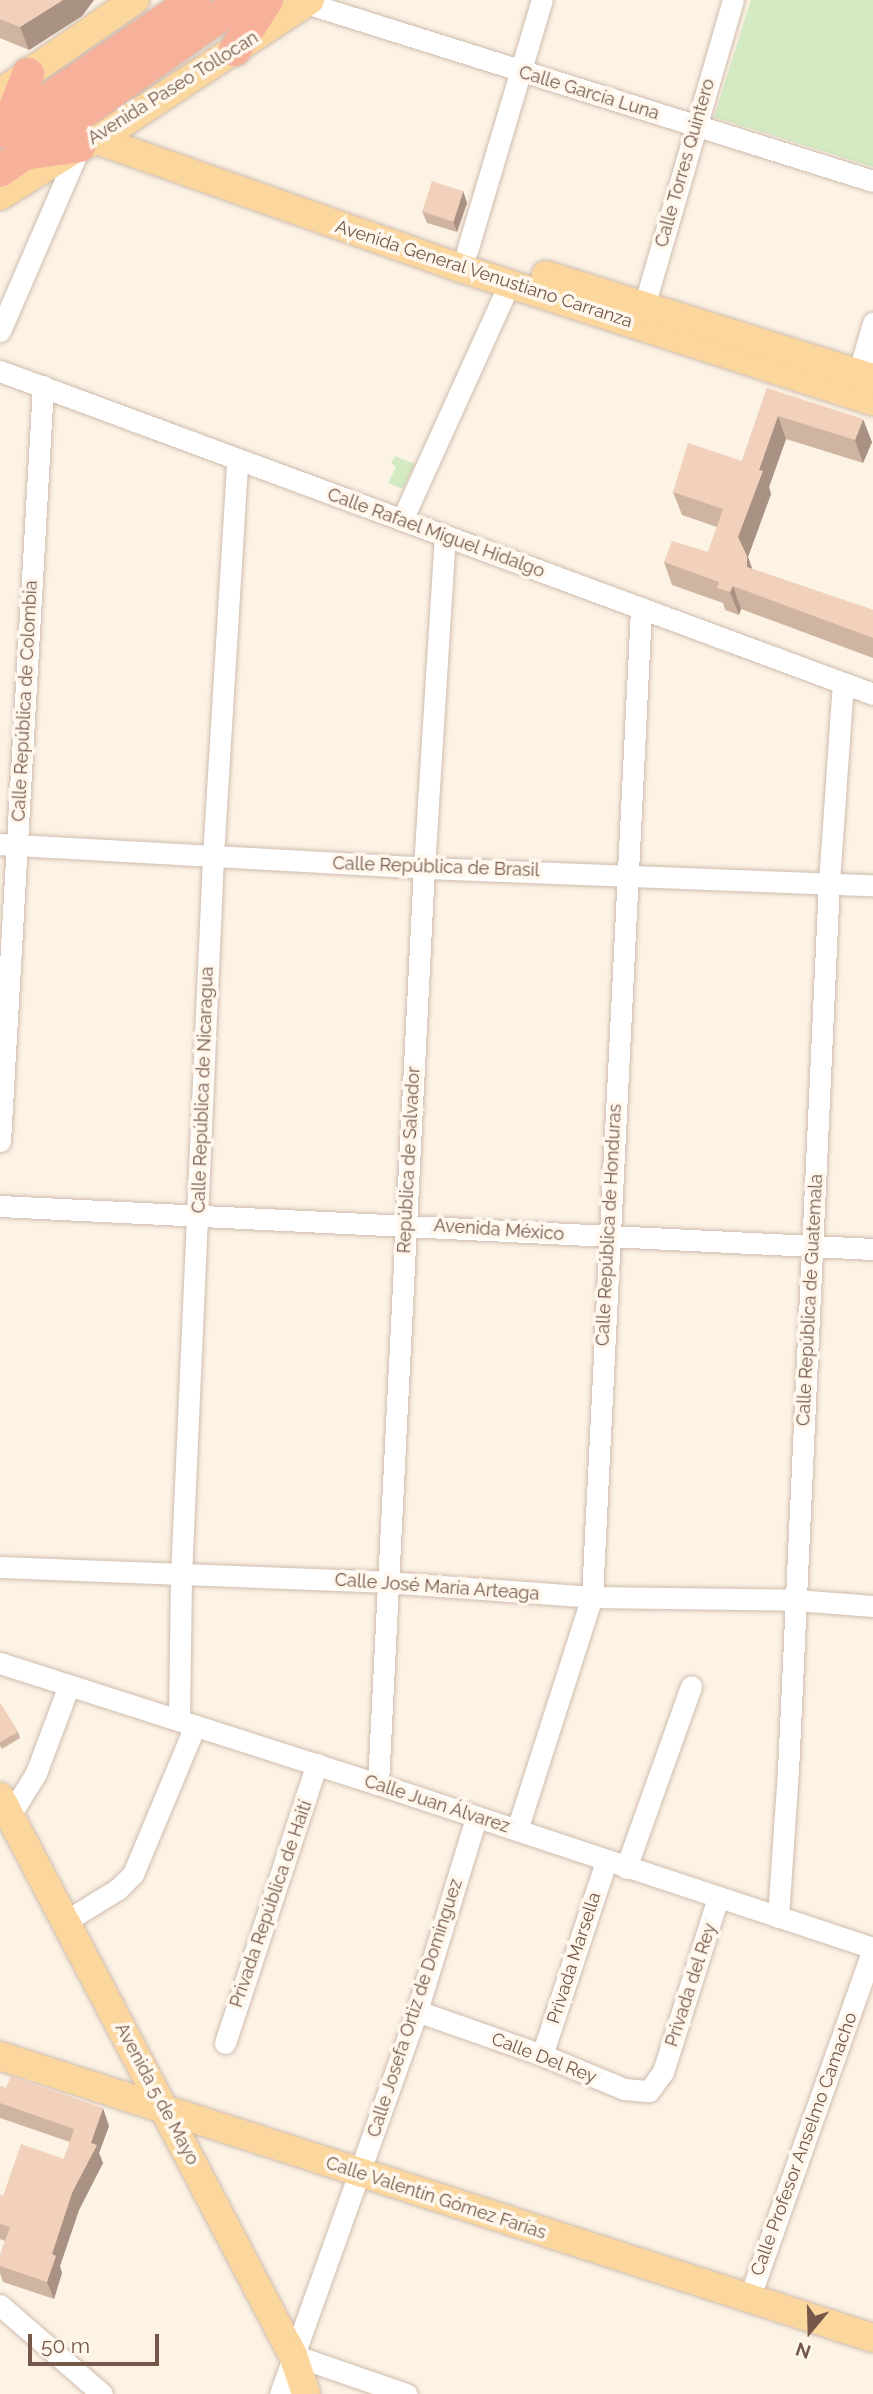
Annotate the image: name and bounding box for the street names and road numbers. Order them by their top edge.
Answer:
street label: Avenida Paseo Tollocan [84,27,262,149]
street label: Calle García Luna [516,61,662,125]
street label: Calle Torres Quintero [651,76,719,250]
street label: Avenida General Venustiano Carranza [332,215,636,333]
street label: Calle Rafael Miguel Hidalgo [324,483,548,583]
street label: Calle República de Colombia [8,580,42,822]
street label: Calle República de Brasil [332,853,540,881]
street label: Calle República de Nicaragua [188,966,218,1214]
street label: República de Salvador [393,1066,425,1254]
street label: Calle República de Honduras [592,1103,626,1347]
street label: Calle República de Guatemala [793,1173,827,1427]
street label: Avenida México [433,1215,565,1245]
street label: Calle José María Arteaga [334,1569,540,1605]
street label: Calle Juan Álvarez [361,1770,513,1838]
street label: Privada República de Haití [225,1798,317,2010]
street label: Calle Josefa Ortiz de Domínguez [363,1876,467,2140]
street label: Privada Marsella [543,1890,605,2026]
street label: Privada del Rey [661,1920,721,2050]
street label: Calle Profesor Anselmo Camacho [746,2009,862,2279]
street label: Avenida 5 de Mayo [110,2019,204,2169]
street label: Calle Del Rey [488,2028,600,2088]
street label: Calle Valentín Gómez Farías [323,2152,549,2244]

